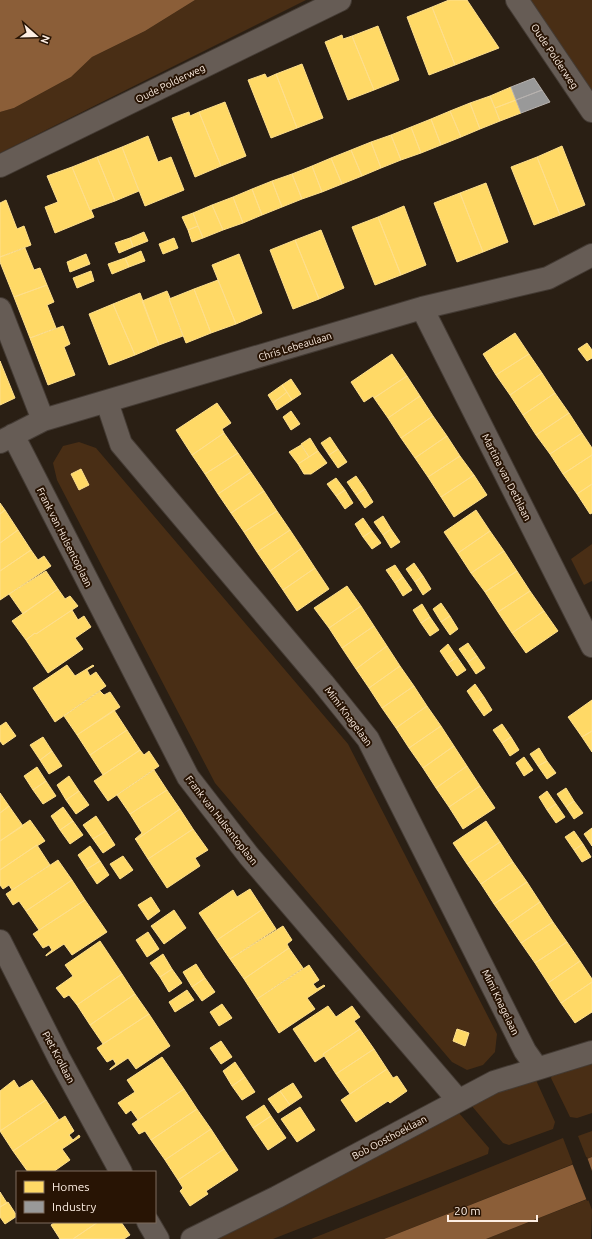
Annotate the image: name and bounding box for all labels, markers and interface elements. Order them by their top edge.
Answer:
north arrow [16,16,56,56]
street label: Oude Polderweg [529,22,580,91]
text: N [38,34,52,45]
street label: Oude Polderweg [134,62,207,105]
street label: Chris Lebeaulaan [257,330,333,363]
street label: Martina van Dethlaan [480,432,533,522]
street label: Frank van Hulsentoplaan [35,486,94,589]
street label: Mimi Knagelaan [323,685,374,748]
street label: Frank van Hulsentoplaan [183,774,260,867]
street label: Mimi Knagelaan [480,968,521,1037]
street label: Piet Krollaan [40,1029,77,1085]
street label: Bob Oosthoeklaan [350,1113,428,1162]
legend [16,1171,156,1223]
text: Homes [52,1180,90,1193]
scale bar [448,1197,537,1223]
text: Industry [52,1200,97,1213]
text: 20 m [454,1204,481,1217]

